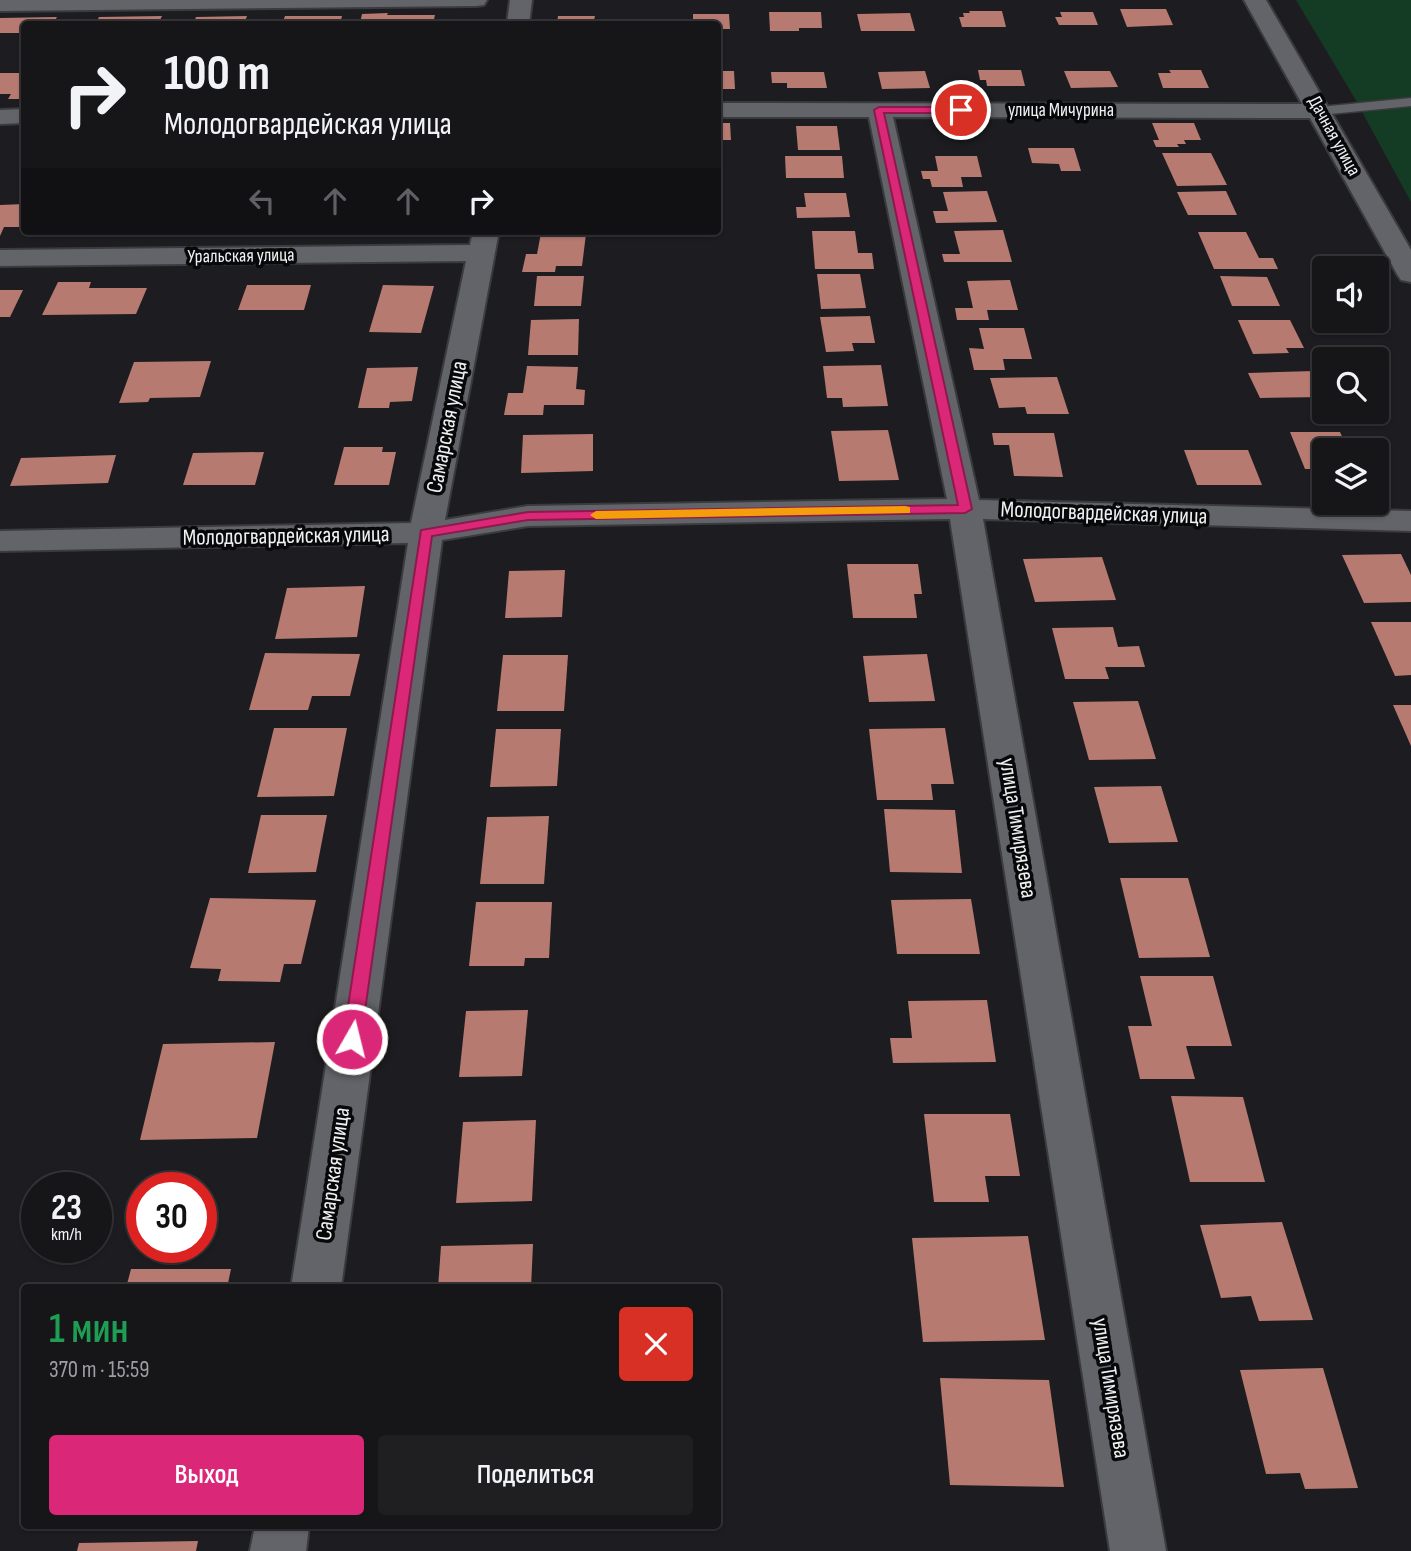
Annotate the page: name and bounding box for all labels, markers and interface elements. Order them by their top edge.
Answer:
text: 100 m [164,45,270,104]
icon: right [49,49,140,140]
pin [931,80,991,140]
icon: arrive [942,91,980,129]
street label: Дачная улица [1303,92,1365,180]
street label: улица Мичурина [1008,99,1114,122]
text: Молодогвардейская улица [164,105,452,144]
icon: left [243,182,281,220]
icon: ahead [316,182,354,220]
icon: ahead [389,182,427,220]
icon: right [462,182,500,220]
street label: Уральская улица [187,244,295,268]
map controls [1312,256,1389,515]
button: sound [1312,256,1389,333]
button: search [1312,347,1389,424]
street label: Самарская улица [420,359,474,495]
button: layers [1312,438,1389,515]
street label: Молодогвардейская улица [1000,495,1208,531]
street label: Молодогвардейская улица [182,520,390,552]
street label: улица Тимирязева [993,756,1043,900]
position arrow [315,1002,389,1076]
street label: Самарская улица [310,1106,356,1242]
speed limit sign: 30 [126,1172,217,1263]
text: 23 [51,1187,82,1230]
text: km/h [51,1224,82,1245]
text: 1 мин [49,1304,129,1355]
button: close [619,1307,693,1381]
street label: улица Тимирязева [1086,1316,1136,1460]
text: 370 m · 15:59 [49,1356,149,1384]
button: Выход [49,1435,364,1515]
button: Поделиться [378,1435,693,1515]

